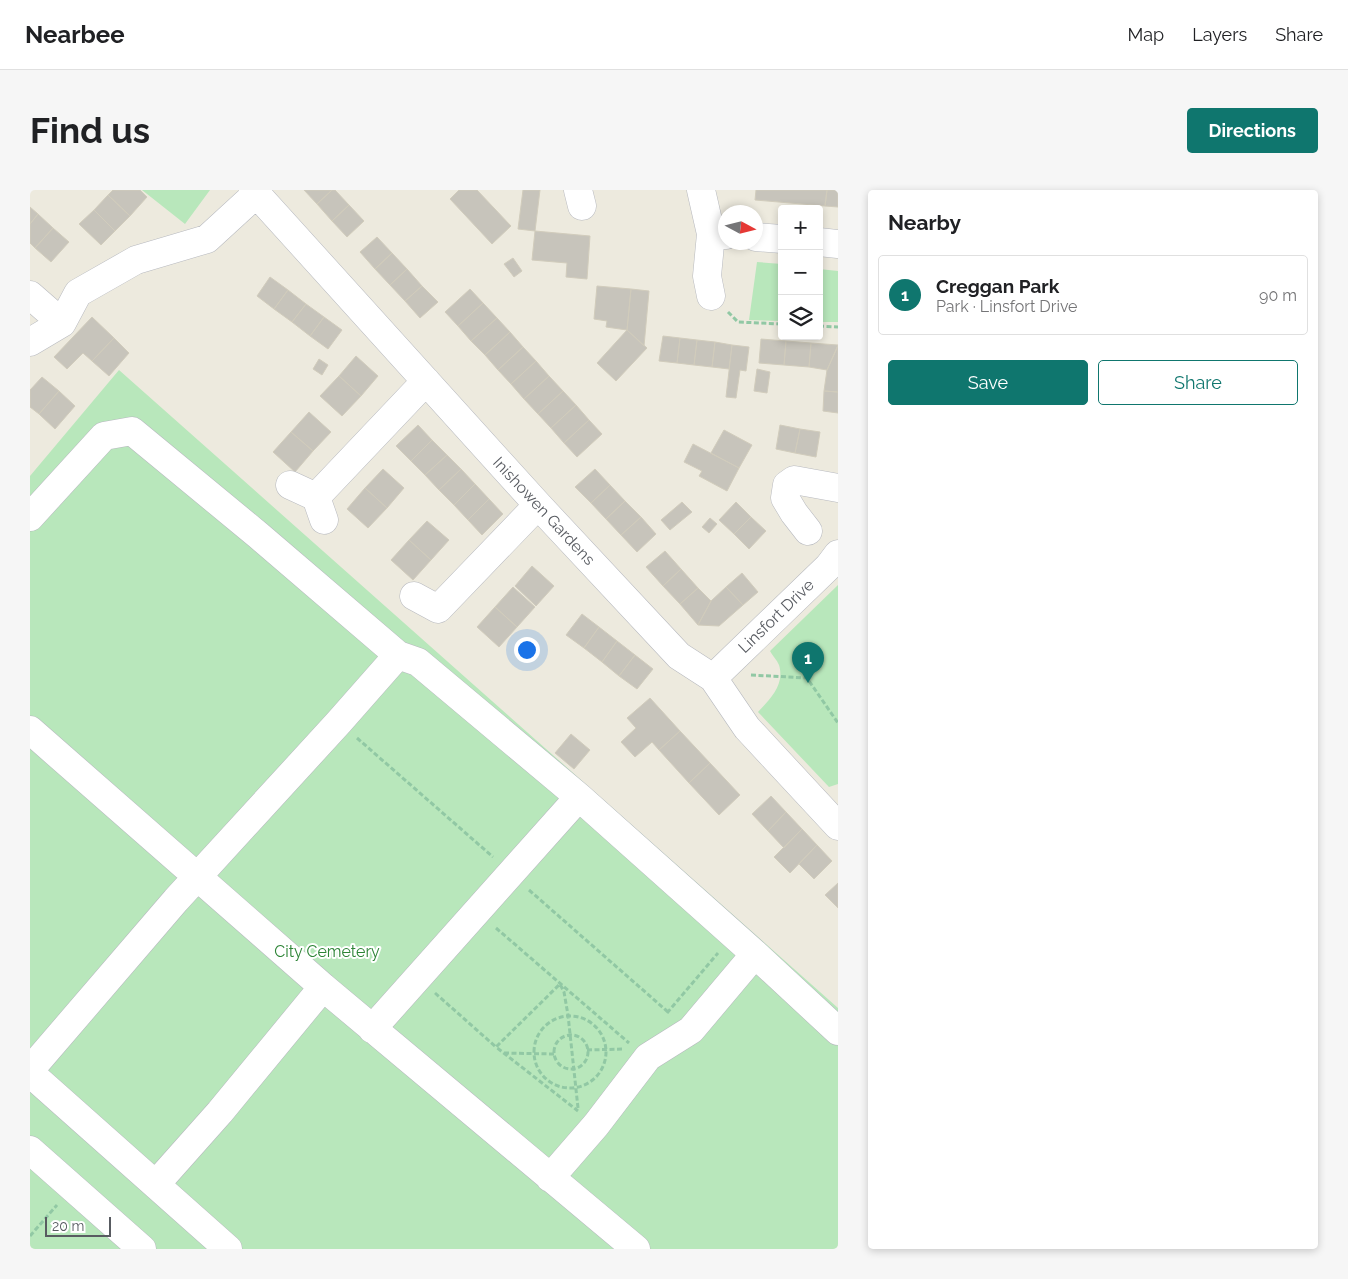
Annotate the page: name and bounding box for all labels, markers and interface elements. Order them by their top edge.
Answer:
text: Nearbee [25,20,125,49]
text: Map [1128,24,1164,45]
text: Layers [1192,24,1247,45]
text: Share [1275,24,1323,45]
button: Directions [1187,108,1318,153]
text: Find us [30,110,150,151]
north arrow [718,205,763,250]
map controls [778,205,823,340]
button: + [778,205,823,250]
text: Nearby [888,210,961,235]
button: − [778,250,823,295]
text: Creggan Park [936,275,1059,297]
text: 1 [901,286,909,305]
text: 90 m [1259,286,1297,305]
button: layers [778,295,823,340]
text: Park · Linsfort Drive [936,297,1078,316]
button: Save [888,360,1088,405]
button: Share [1098,360,1298,405]
street label: Inishowen Gardens [489,453,599,569]
street label: Linsfort Drive [734,575,818,657]
your location [514,637,540,663]
pin: 1 [792,642,824,683]
park label: City Cemetery [274,942,380,961]
scale bar [45,1214,111,1237]
text: 20 m [52,1218,84,1234]

